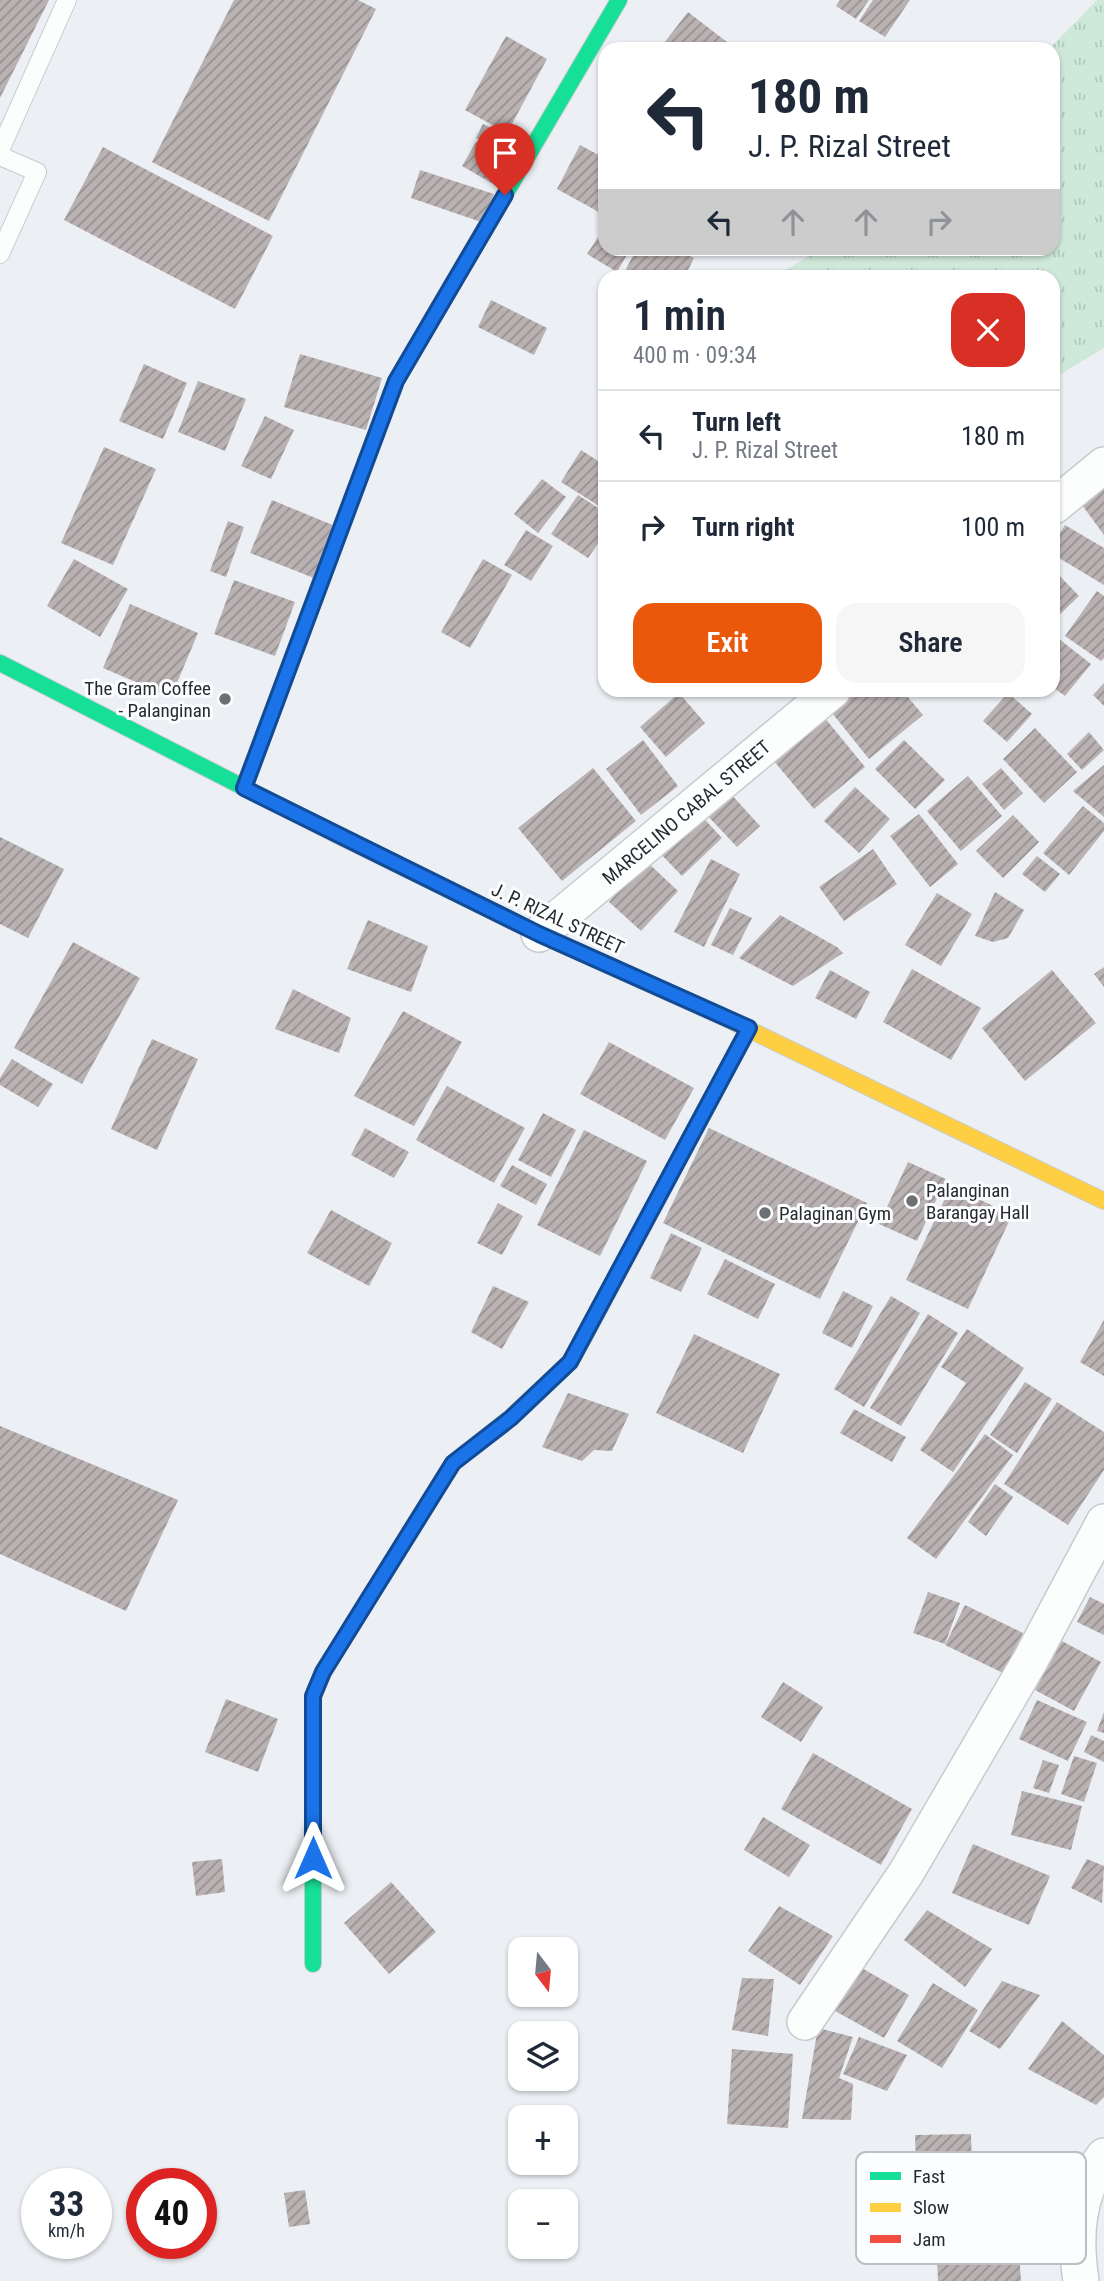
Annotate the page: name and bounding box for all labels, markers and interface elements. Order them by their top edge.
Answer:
text: 180 m [748,68,870,125]
icon: left [633,70,724,161]
pin [475,123,535,195]
text: J. P. Rizal Street [748,127,951,165]
icon: arrive [486,134,524,172]
icon: left [701,203,739,241]
icon: ahead [774,203,812,241]
icon: ahead [847,203,885,241]
icon: right [920,203,958,241]
text: 1 min [633,291,726,340]
button: close [951,293,1025,367]
text: 400 m · 09:34 [633,342,757,369]
text: Turn left [692,407,781,437]
icon: left [633,417,671,455]
text: 180 m [961,421,1025,451]
text: J. P. Rizal Street [692,437,838,464]
icon: right [633,508,671,546]
text: Turn right [692,512,794,542]
text: 100 m [961,512,1025,542]
button: Exit [633,603,822,683]
button: Share [836,603,1025,683]
place label: The Gram Coffee - Palanginan [84,677,211,722]
marker: The Gram Coffee - Palanginan [217,691,233,707]
street label: MARCELINO CABAL STREET [598,735,775,889]
street label: J. P. RIZAL STREET [488,878,628,959]
place label: Palanginan Barangay Hall [926,1179,1029,1224]
marker: Palanginan Barangay Hall [904,1193,920,1209]
place label: Palaginan Gym [779,1202,891,1225]
marker: Palaginan Gym [757,1205,773,1221]
position arrow [276,1821,350,1895]
north arrow [508,1937,578,2007]
map controls [508,1937,578,2259]
button: layers [508,2021,578,2091]
button: + [508,2105,578,2175]
legend [856,2152,1086,2264]
text: Fast [913,2165,945,2188]
speed limit sign: 40 [126,2168,217,2259]
text: 33 [49,2184,84,2225]
button: − [508,2189,578,2259]
text: Slow [913,2196,949,2219]
text: km/h [48,2220,85,2241]
text: Jam [913,2228,946,2251]

